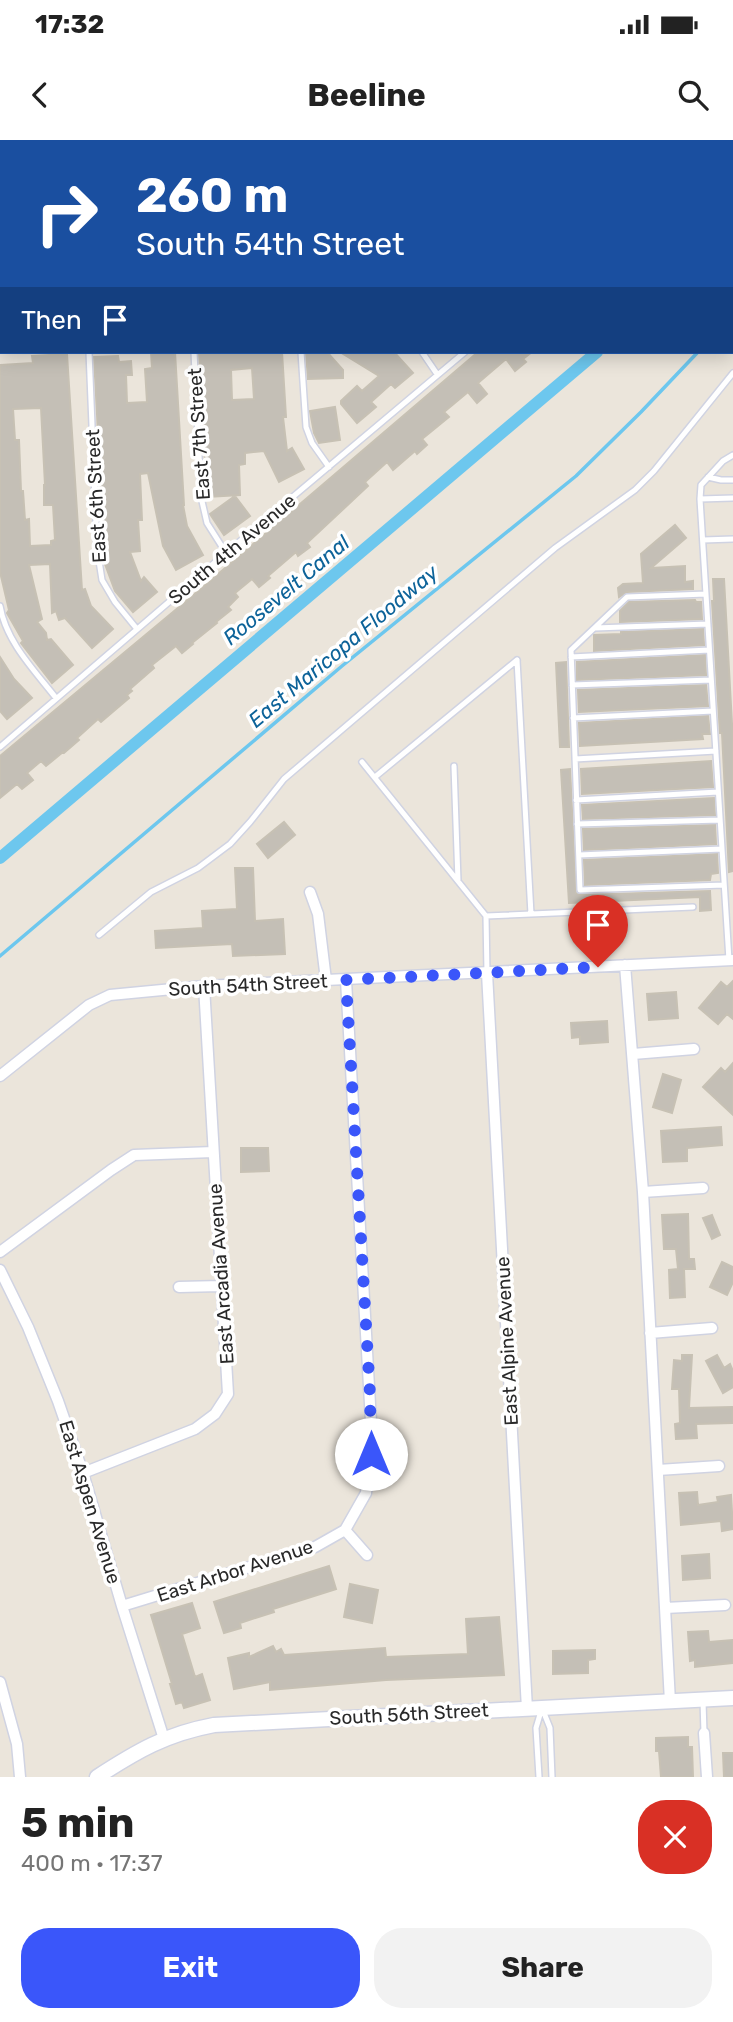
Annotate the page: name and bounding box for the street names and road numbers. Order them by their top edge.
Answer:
street label: East 7th Street [183,367,215,501]
street label: East 6th Street [81,428,111,563]
street label: South 4th Avenue [164,489,300,609]
street label: South 54th Street [168,969,329,1001]
street label: East Arcadia Avenue [203,1183,239,1365]
street label: East Alpine Avenue [491,1256,523,1426]
street label: East Aspen Avenue [54,1417,126,1587]
street label: East Arbor Avenue [154,1535,316,1607]
street label: South 56th Street [329,1698,490,1730]

